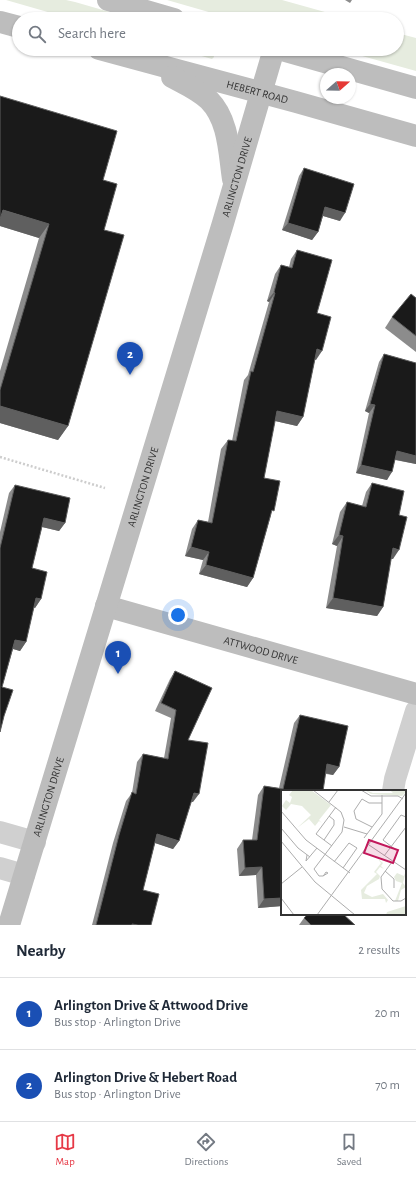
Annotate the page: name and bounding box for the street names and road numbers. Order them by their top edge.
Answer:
street label: HEBERT ROAD [225,78,289,105]
street label: ARLINGTON DRIVE [220,135,254,218]
street label: ARLINGTON DRIVE [125,445,160,528]
street label: ATTWOOD DRIVE [223,634,300,666]
street label: ARLINGTON DRIVE [31,755,66,838]

